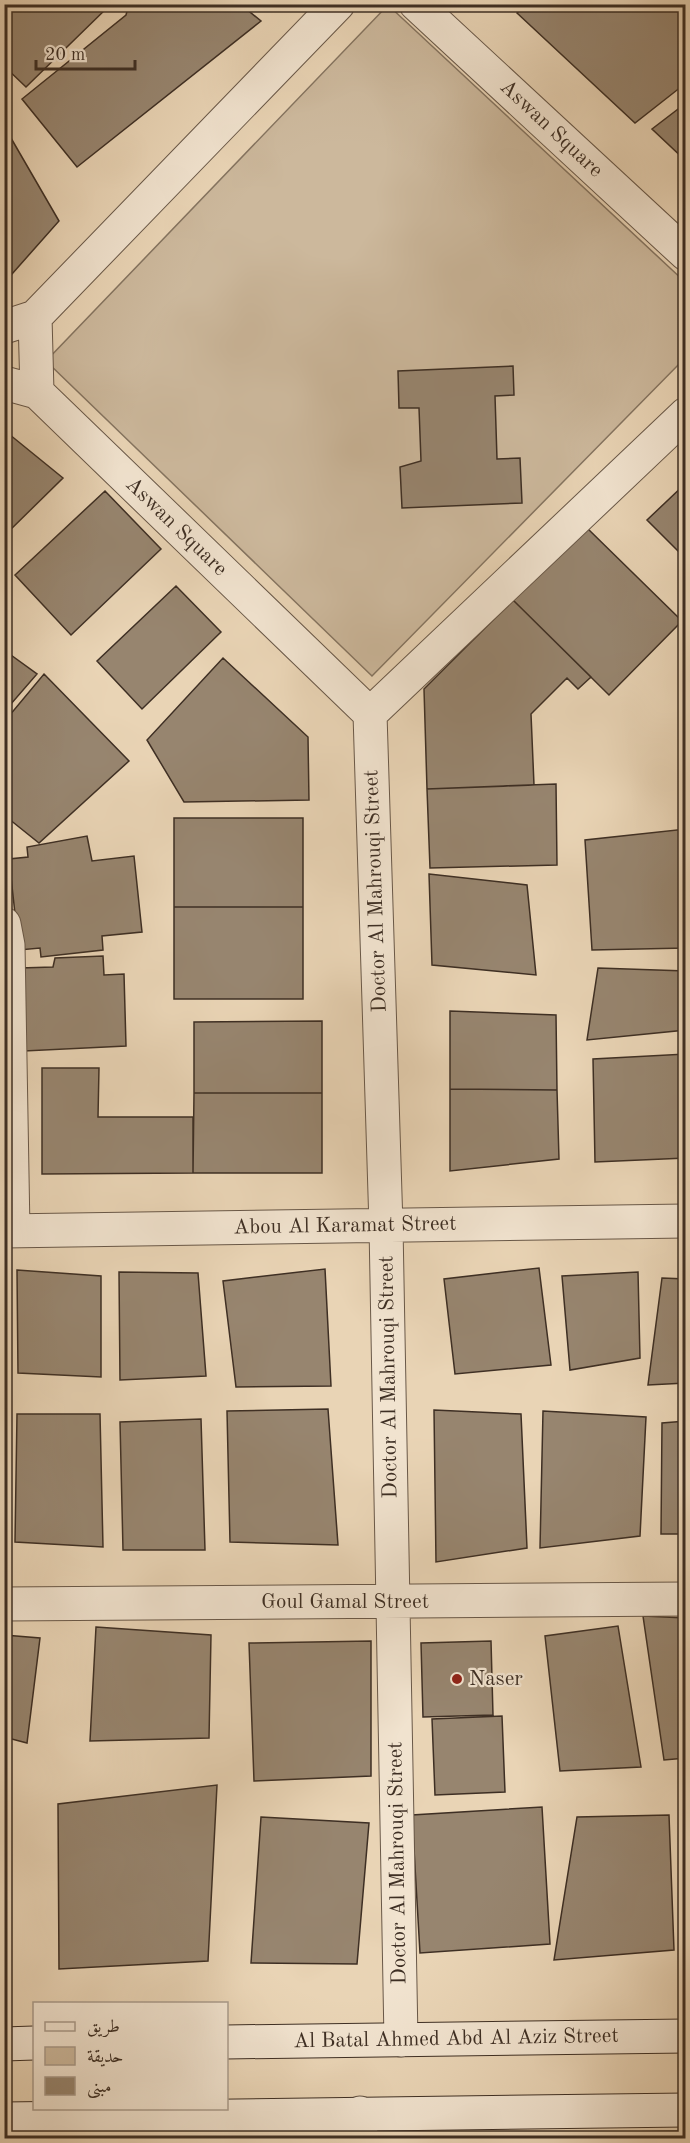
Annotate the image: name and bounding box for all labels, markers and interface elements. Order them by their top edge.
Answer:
scale bar [36,33,135,71]
text: 20 m [45,46,85,64]
street label: Aswan Square [496,76,606,182]
street label: Aswan Square [121,474,231,580]
street label: Doctor Al Mahrouqi Street [361,769,391,1013]
street label: Abou Al Karamat Street [233,1214,457,1238]
street label: Doctor Al Mahrouqi Street [376,1255,402,1499]
street label: Goul Gamal Street [261,1592,429,1613]
place label: Naser [469,1669,523,1690]
marker: Naser [450,1672,464,1686]
street label: Doctor Al Mahrouqi Street [385,1741,411,1985]
legend [33,2002,228,2110]
text: طريق [87,2018,120,2038]
street label: Al Batal Ahmed Abd Al Aziz Street [293,2026,619,2052]
text: حديقة [87,2048,123,2067]
text: مبنى [87,2078,112,2099]

